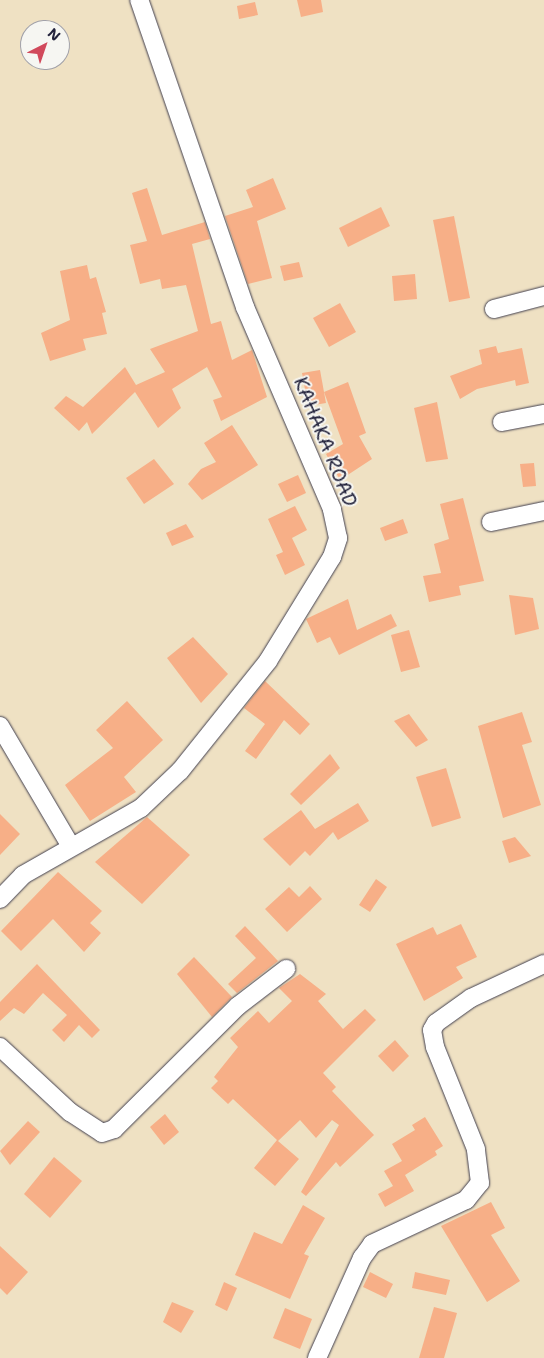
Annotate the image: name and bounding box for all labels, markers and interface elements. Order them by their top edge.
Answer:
north arrow [20,20,70,70]
text: N [44,24,64,45]
street label: KAHAKA ROAD [289,374,361,510]

